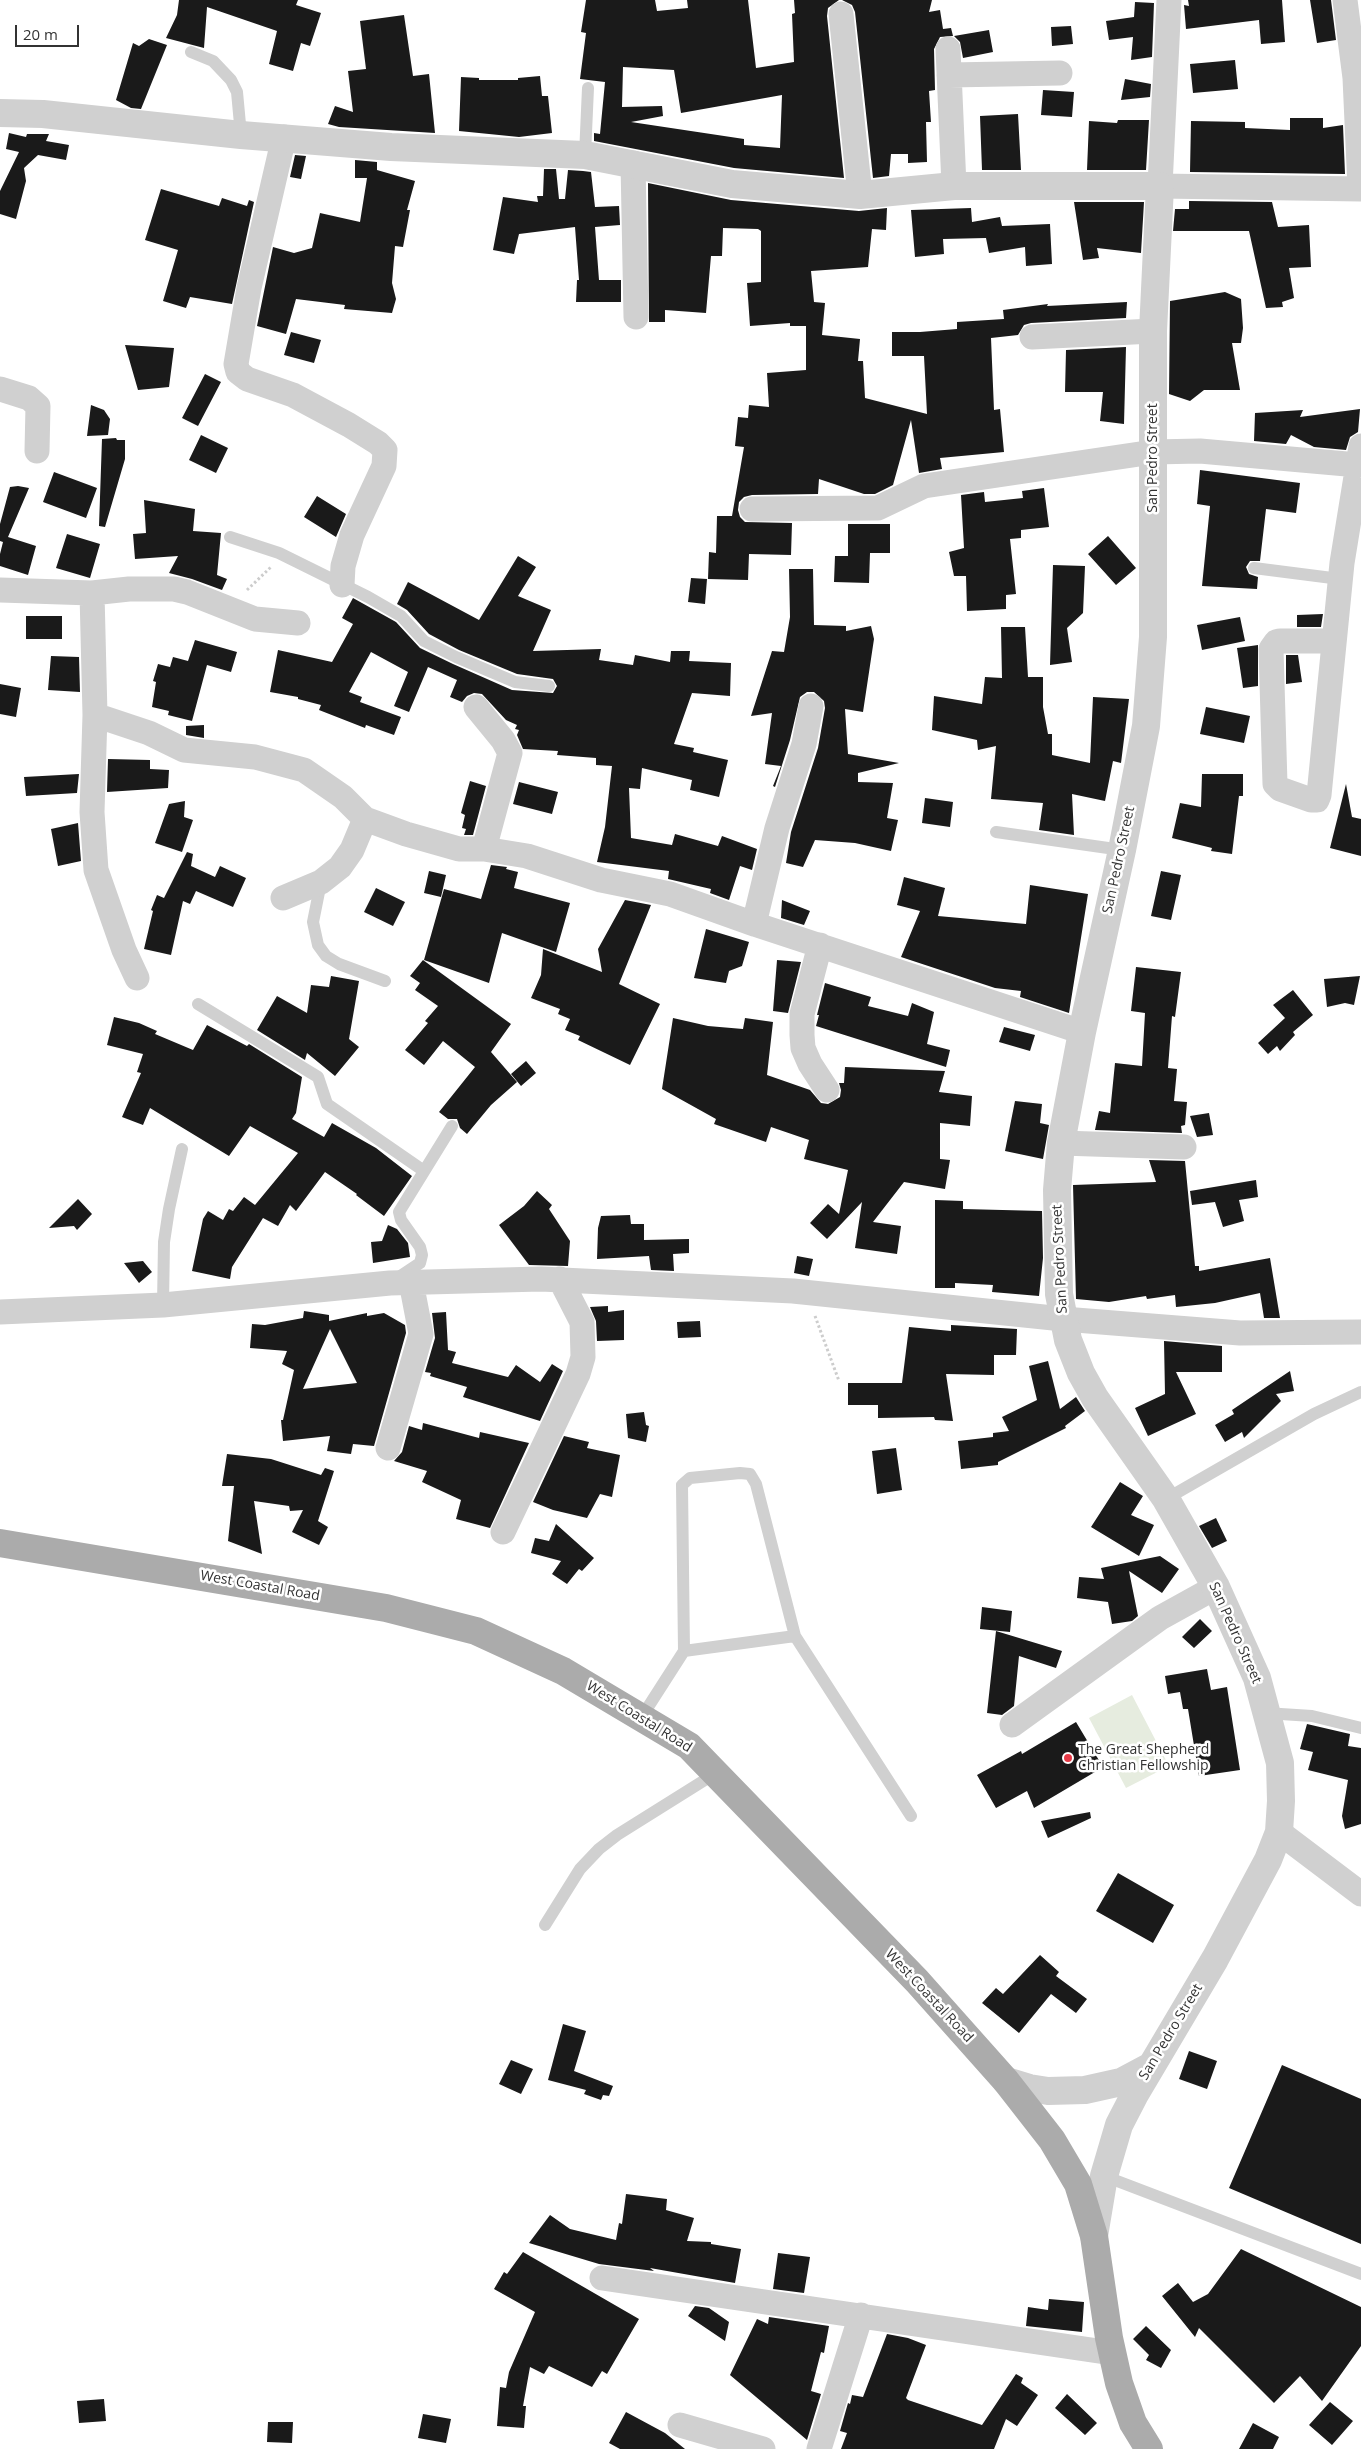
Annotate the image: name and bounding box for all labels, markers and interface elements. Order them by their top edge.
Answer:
scale bar [18,15,81,47]
text: 20 m [23,24,58,44]
street label: San Pedro Street [1145,403,1161,513]
street label: San Pedro Street [1099,805,1139,915]
street label: San Pedro Street [1049,1204,1071,1314]
street label: West Coastal Road [199,1567,321,1605]
street label: San Pedro Street [1205,1580,1265,1686]
street label: West Coastal Road [583,1678,695,1756]
place label: The Great Shepherd Christian Fellowship [1078,1742,1209,1774]
marker: The Great Shepherd Christian Fellowship [1062,1752,1074,1764]
street label: West Coastal Road [882,1946,976,2046]
street label: San Pedro Street [1136,1981,1206,2083]

